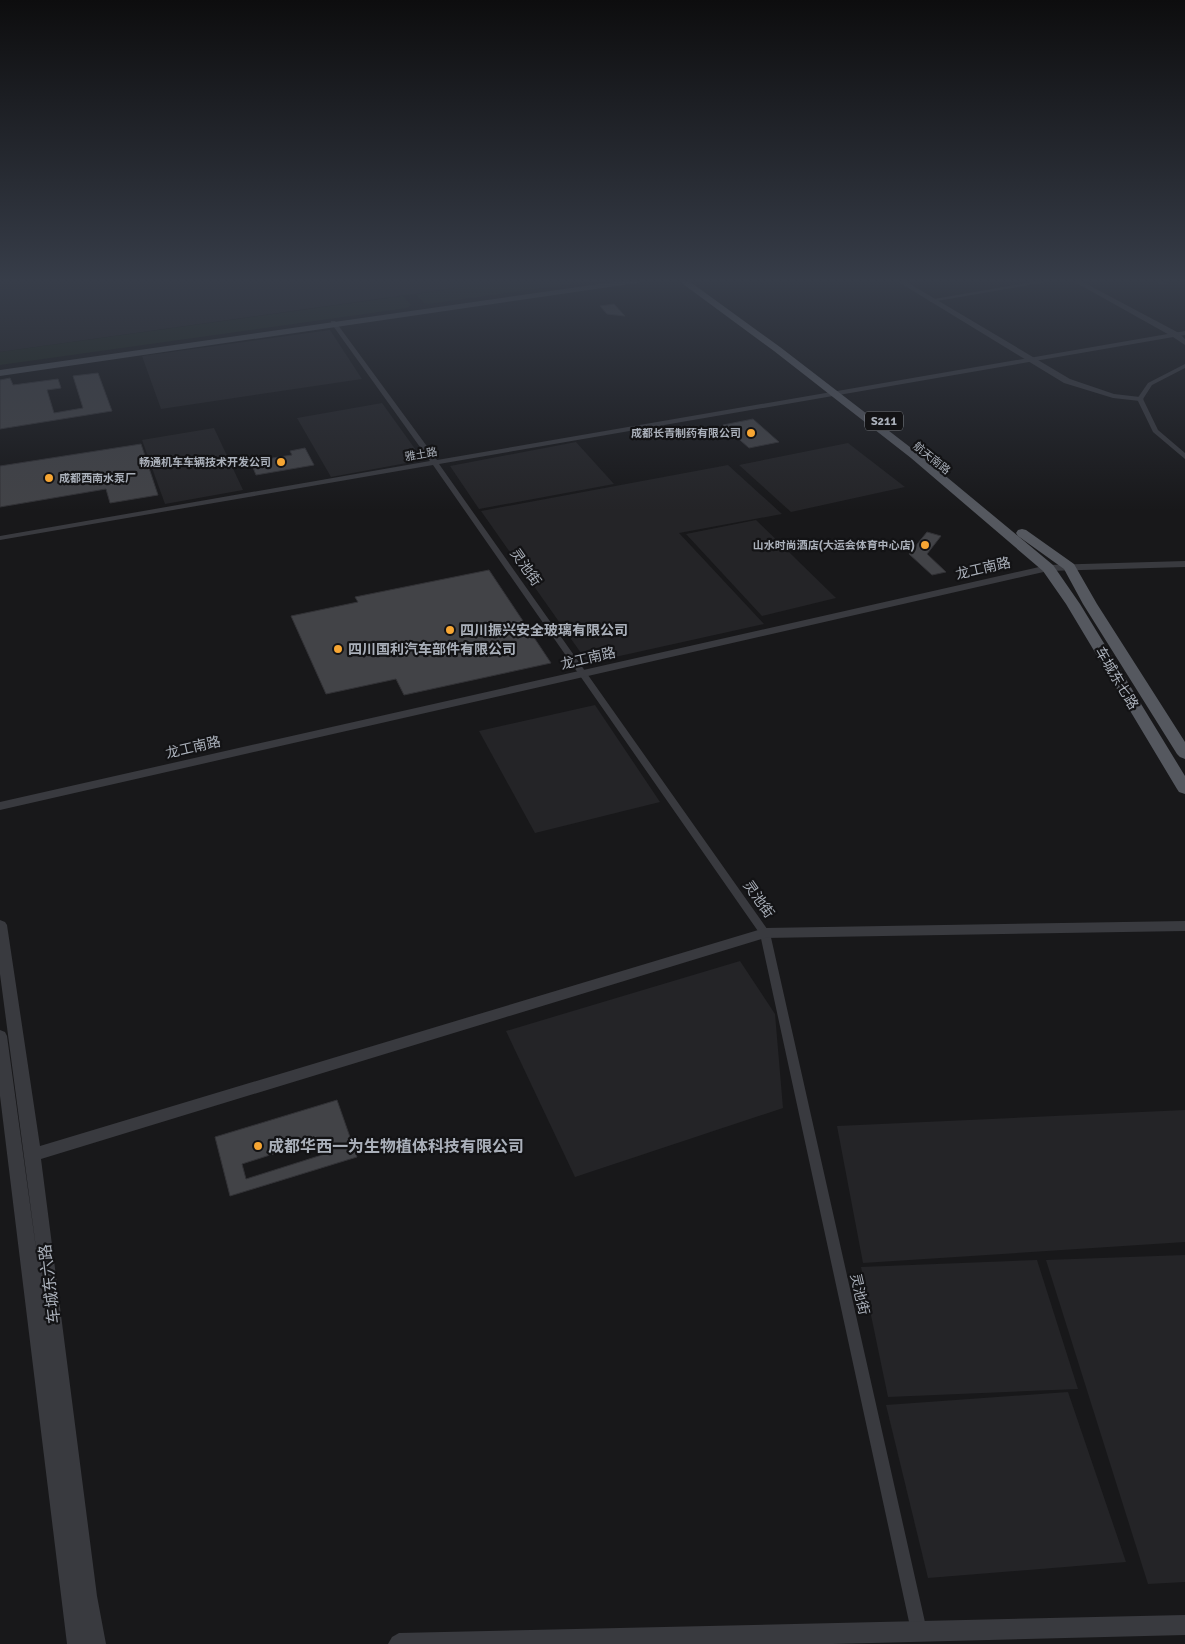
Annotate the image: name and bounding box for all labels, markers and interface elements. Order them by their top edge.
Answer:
road number: S211 [865,412,903,431]
place label: 成都长青制药有限公司 [631,427,741,440]
marker: 成都长青制药有限公司 [745,427,757,439]
street label: 航天南路 [910,439,953,477]
street label: 雅土路 [404,445,438,464]
place label: 畅通机车车辆技术开发公司 [139,456,271,469]
marker: 畅通机车车辆技术开发公司 [275,456,287,468]
marker: 成都西南水泵厂 [43,472,55,484]
place label: 成都西南水泵厂 [59,472,136,485]
place label: 山水时尚酒店(大运会体育中心店) [753,539,915,552]
marker: 山水时尚酒店(大运会体育中心店) [919,539,931,551]
street label: 灵池街 [507,545,545,589]
street label: 龙工南路 [954,554,1012,583]
place label: 四川振兴安全玻璃有限公司 [460,622,628,639]
marker: 四川振兴安全玻璃有限公司 [444,624,456,636]
place label: 四川国利汽车部件有限公司 [348,641,516,658]
marker: 四川国利汽车部件有限公司 [332,643,344,655]
street label: 龙工南路 [559,644,617,673]
street label: 车城东七路 [1091,644,1142,713]
street label: 龙工南路 [164,733,222,762]
street label: 灵池街 [740,877,778,921]
place label: 成都华西一为生物植体科技有限公司 [268,1137,524,1157]
marker: 成都华西一为生物植体科技有限公司 [252,1140,264,1152]
street label: 车城东六路 [35,1243,65,1325]
street label: 灵池街 [847,1272,873,1316]

